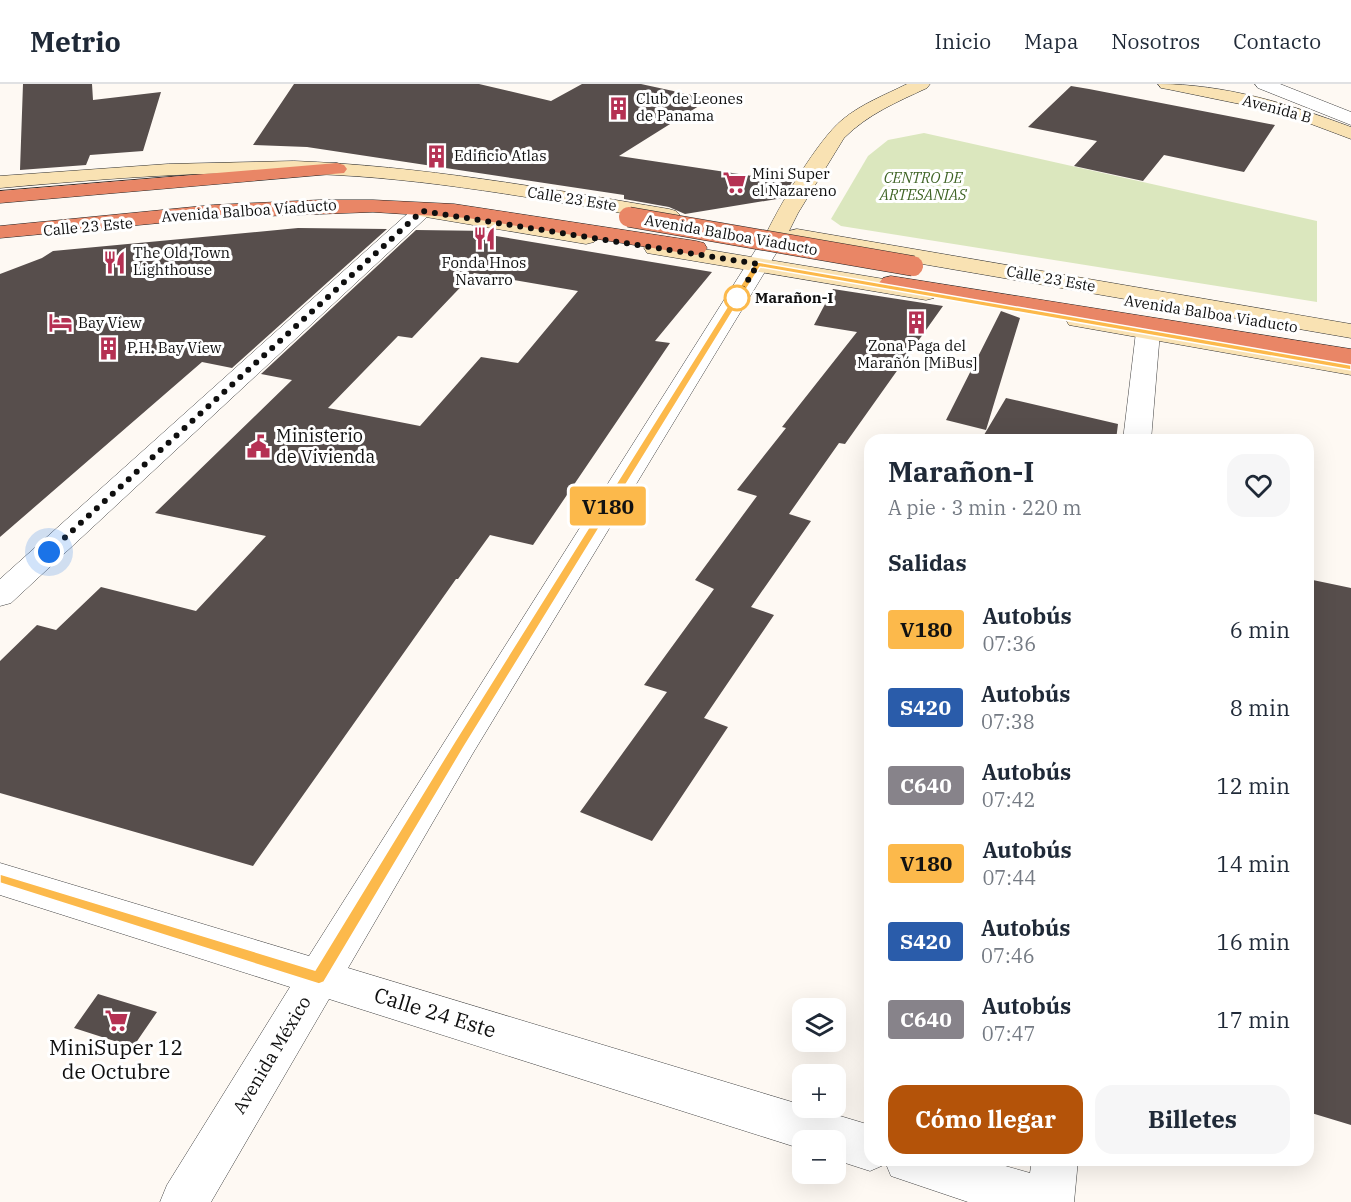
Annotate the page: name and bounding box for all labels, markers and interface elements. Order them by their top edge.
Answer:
text: Metrio [30,23,121,60]
text: Inicio [934,27,991,55]
text: Mapa [1024,27,1078,55]
text: Nosotros [1111,27,1200,55]
text: Contacto [1233,27,1321,55]
place label: Club de Leones de Panama [636,89,743,125]
street label: Avenida B [1240,90,1314,127]
building icon: Club de Leones de Panama [605,95,631,121]
building icon: Edificio Atlas [423,143,449,169]
place label: Edificio Atlas [454,146,547,165]
place label: Mini Super el Nazareno [752,164,836,200]
park label: CENTRO DE ARTESANIAS [878,168,967,204]
supermarket icon: Mini Super el Nazareno [721,170,747,196]
street label: Calle 23 Este [526,182,618,215]
street label: Avenida Balboa Viaducto [161,195,337,226]
street label: Avenida Balboa Viaducto [643,210,819,259]
street label: Calle 23 Este [42,213,134,240]
restaurant icon: Fonda Hnos Navarro [471,226,497,252]
place label: The Old Town Lighthouse [133,243,231,279]
restaurant icon: The Old Town Lighthouse [102,249,128,275]
place label: Fonda Hnos Navarro [442,253,526,289]
street label: Calle 23 Este [1005,261,1097,296]
marker: Marañon-I [724,285,750,311]
place label: Marañon-I [755,288,834,307]
street label: Avenida Balboa Viaducto [1123,290,1299,337]
building icon: Zona Paga del Marañón [MiBus] [904,309,930,335]
hotel icon: Bay View [47,310,73,336]
place label: Bay View [78,313,142,332]
building icon: P.H. Bay View [96,335,122,361]
place label: Zona Paga del Marañón [MiBus] [857,336,977,372]
place label: P.H. Bay View [127,338,222,357]
place label: Ministerio de Vivienda [276,424,375,468]
public building icon: Ministerio de Vivienda [245,433,271,459]
text: Marañon-I [888,453,1034,490]
button: heart [1227,454,1290,517]
line badge: V180 [566,486,650,526]
text: V180 [582,492,634,520]
text: A pie · 3 min · 220 m [888,494,1082,521]
your location [34,537,64,567]
text: Salidas [888,548,967,577]
text: Autobús [982,601,1072,630]
text: V180 [900,615,952,643]
text: 6 min [1230,615,1290,644]
text: 07:36 [982,630,1036,657]
text: Autobús [981,679,1070,708]
text: S420 [900,693,951,721]
text: 8 min [1230,693,1290,722]
text: 07:38 [981,708,1035,735]
text: Autobús [982,757,1071,786]
text: C640 [900,771,952,799]
text: 12 min [1217,771,1290,800]
text: 07:42 [982,786,1036,813]
text: Autobús [982,835,1072,864]
text: V180 [900,849,952,877]
text: 14 min [1217,849,1290,878]
text: 07:44 [982,864,1036,891]
text: Autobús [981,913,1070,942]
text: S420 [900,927,951,955]
text: 16 min [1217,927,1290,956]
text: 07:46 [981,942,1035,969]
street label: Calle 24 Este [371,980,500,1044]
text: Autobús [982,991,1071,1020]
street label: Avenida México [227,992,316,1118]
map controls [792,998,846,1184]
button: layers [792,998,846,1052]
text: C640 [900,1005,952,1033]
text: 17 min [1217,1005,1290,1034]
supermarket icon: MiniSuper 12 de Octubre [103,1007,129,1033]
text: 07:47 [982,1020,1036,1047]
place label: MiniSuper 12 de Octubre [49,1033,183,1085]
button: + [792,1064,846,1118]
button: Cómo llegar [888,1085,1083,1154]
button: Billetes [1095,1085,1290,1154]
button: − [792,1130,846,1184]

